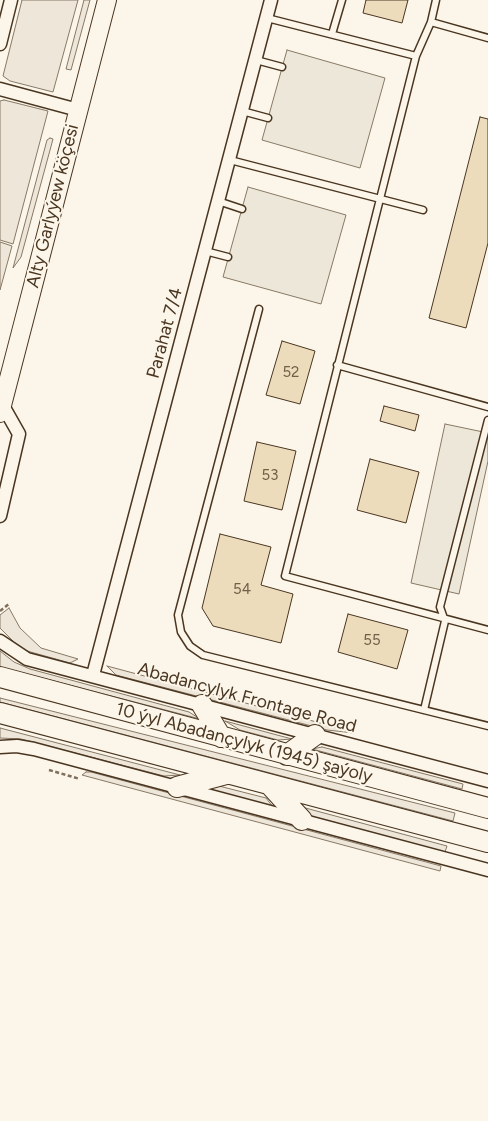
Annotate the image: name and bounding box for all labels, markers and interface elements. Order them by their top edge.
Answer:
street label: Alty Garlyýew köçesi [22,122,84,290]
street label: Parahat 7/4 [143,285,187,381]
house number: 52 [282,364,300,382]
house number: 53 [262,467,278,485]
house number: 54 [233,581,251,599]
house number: 55 [363,632,381,650]
street label: Abadancylyk Frontage Road [135,658,359,738]
street label: 10 ýyl Abadançylyk (1945) şaýoly [113,698,375,788]

